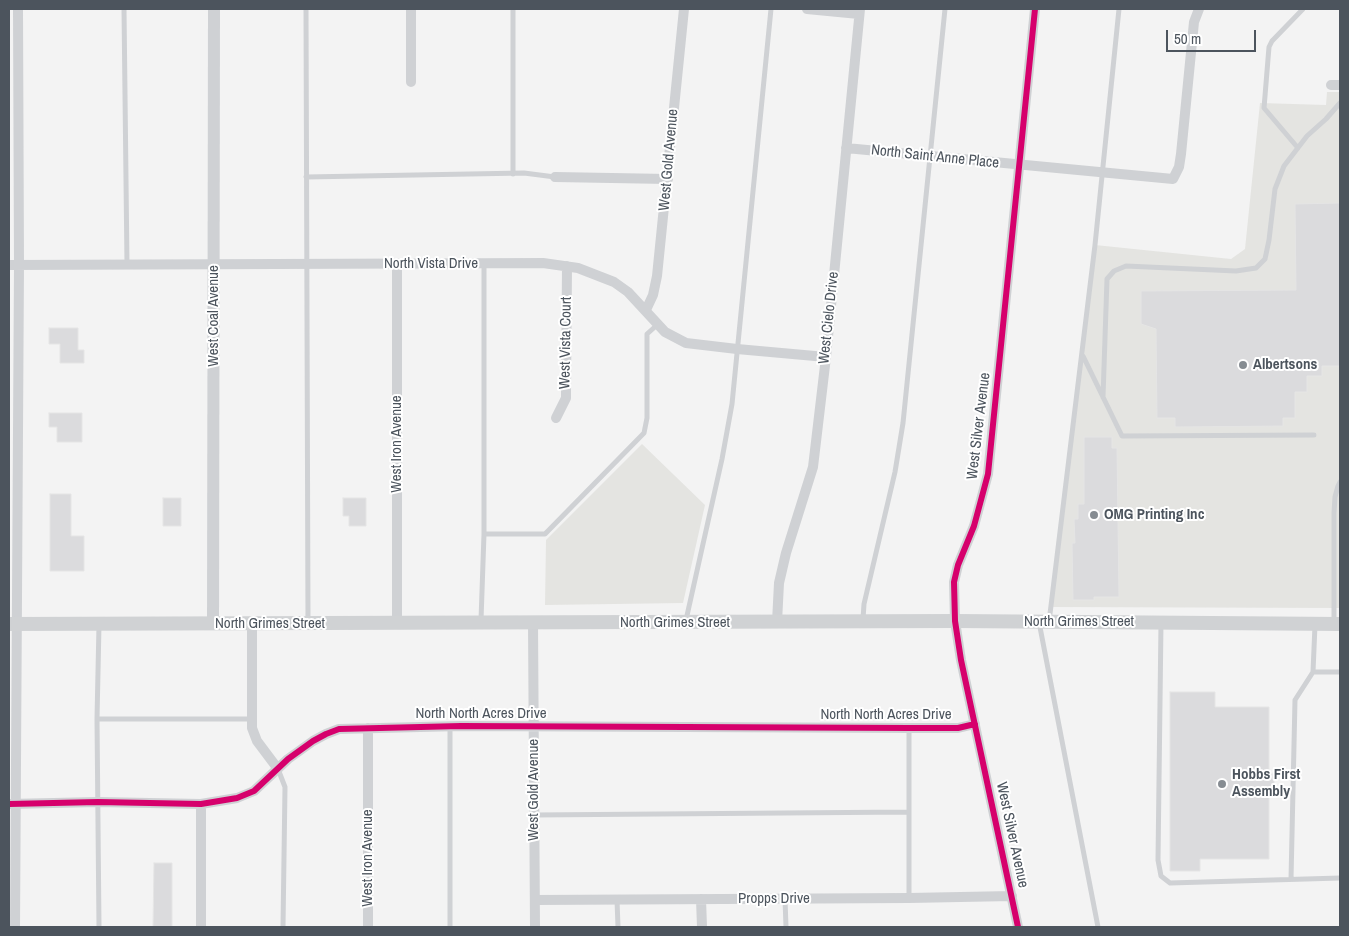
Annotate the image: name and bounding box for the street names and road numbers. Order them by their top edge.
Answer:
street label: West Gold Avenue [656,108,682,212]
street label: North Saint Anne Place [870,141,1000,173]
street label: North Vista Drive [384,255,478,273]
street label: West Coal Avenue [205,265,223,367]
street label: West Cielo Drive [815,271,843,365]
street label: West Vista Court [556,297,576,389]
street label: West Silver Avenue [964,372,994,480]
street label: West Iron Avenue [388,395,406,493]
street label: North Grimes Street [1024,613,1134,631]
street label: North Grimes Street [620,614,730,632]
street label: North Grimes Street [215,615,325,633]
street label: North North Acres Drive [415,705,547,723]
street label: North North Acres Drive [820,706,952,724]
street label: West Gold Avenue [525,739,543,841]
street label: West Silver Avenue [992,781,1032,889]
street label: West Iron Avenue [359,809,377,907]
street label: Propps Drive [738,890,810,908]

